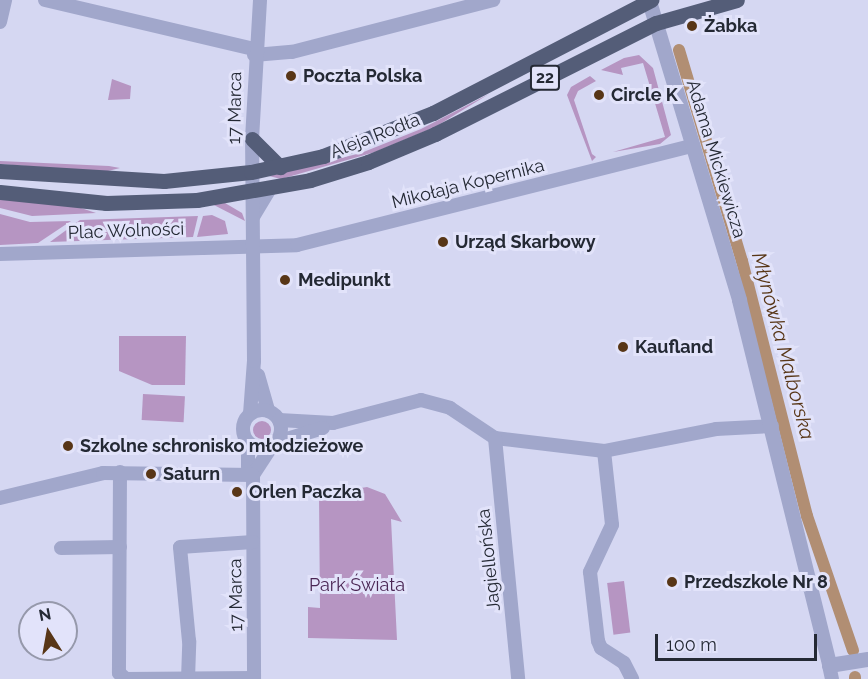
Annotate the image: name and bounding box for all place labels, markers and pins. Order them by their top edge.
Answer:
place label: Żabka [704,15,757,37]
marker: Żabka [685,19,699,33]
place label: Poczta Polska [303,65,422,87]
marker: Poczta Polska [284,69,298,83]
place label: Circle K [611,84,678,106]
marker: Circle K [592,88,606,102]
place label: Urząd Skarbowy [455,231,596,253]
marker: Urząd Skarbowy [436,235,450,249]
place label: Medipunkt [298,269,391,291]
marker: Medipunkt [276,271,294,289]
place label: Kaufland [635,336,713,358]
marker: Kaufland [616,340,630,354]
place label: Szkolne schronisko młodzieżowe [80,435,363,457]
marker: Szkolne schronisko młodzieżowe [61,439,75,453]
place label: Saturn [163,463,220,485]
marker: Saturn [144,467,158,481]
place label: Orlen Paczka [249,481,362,503]
marker: Orlen Paczka [230,485,244,499]
place label: Przedszkole Nr 8 [684,571,828,593]
marker: Przedszkole Nr 8 [665,575,679,589]

